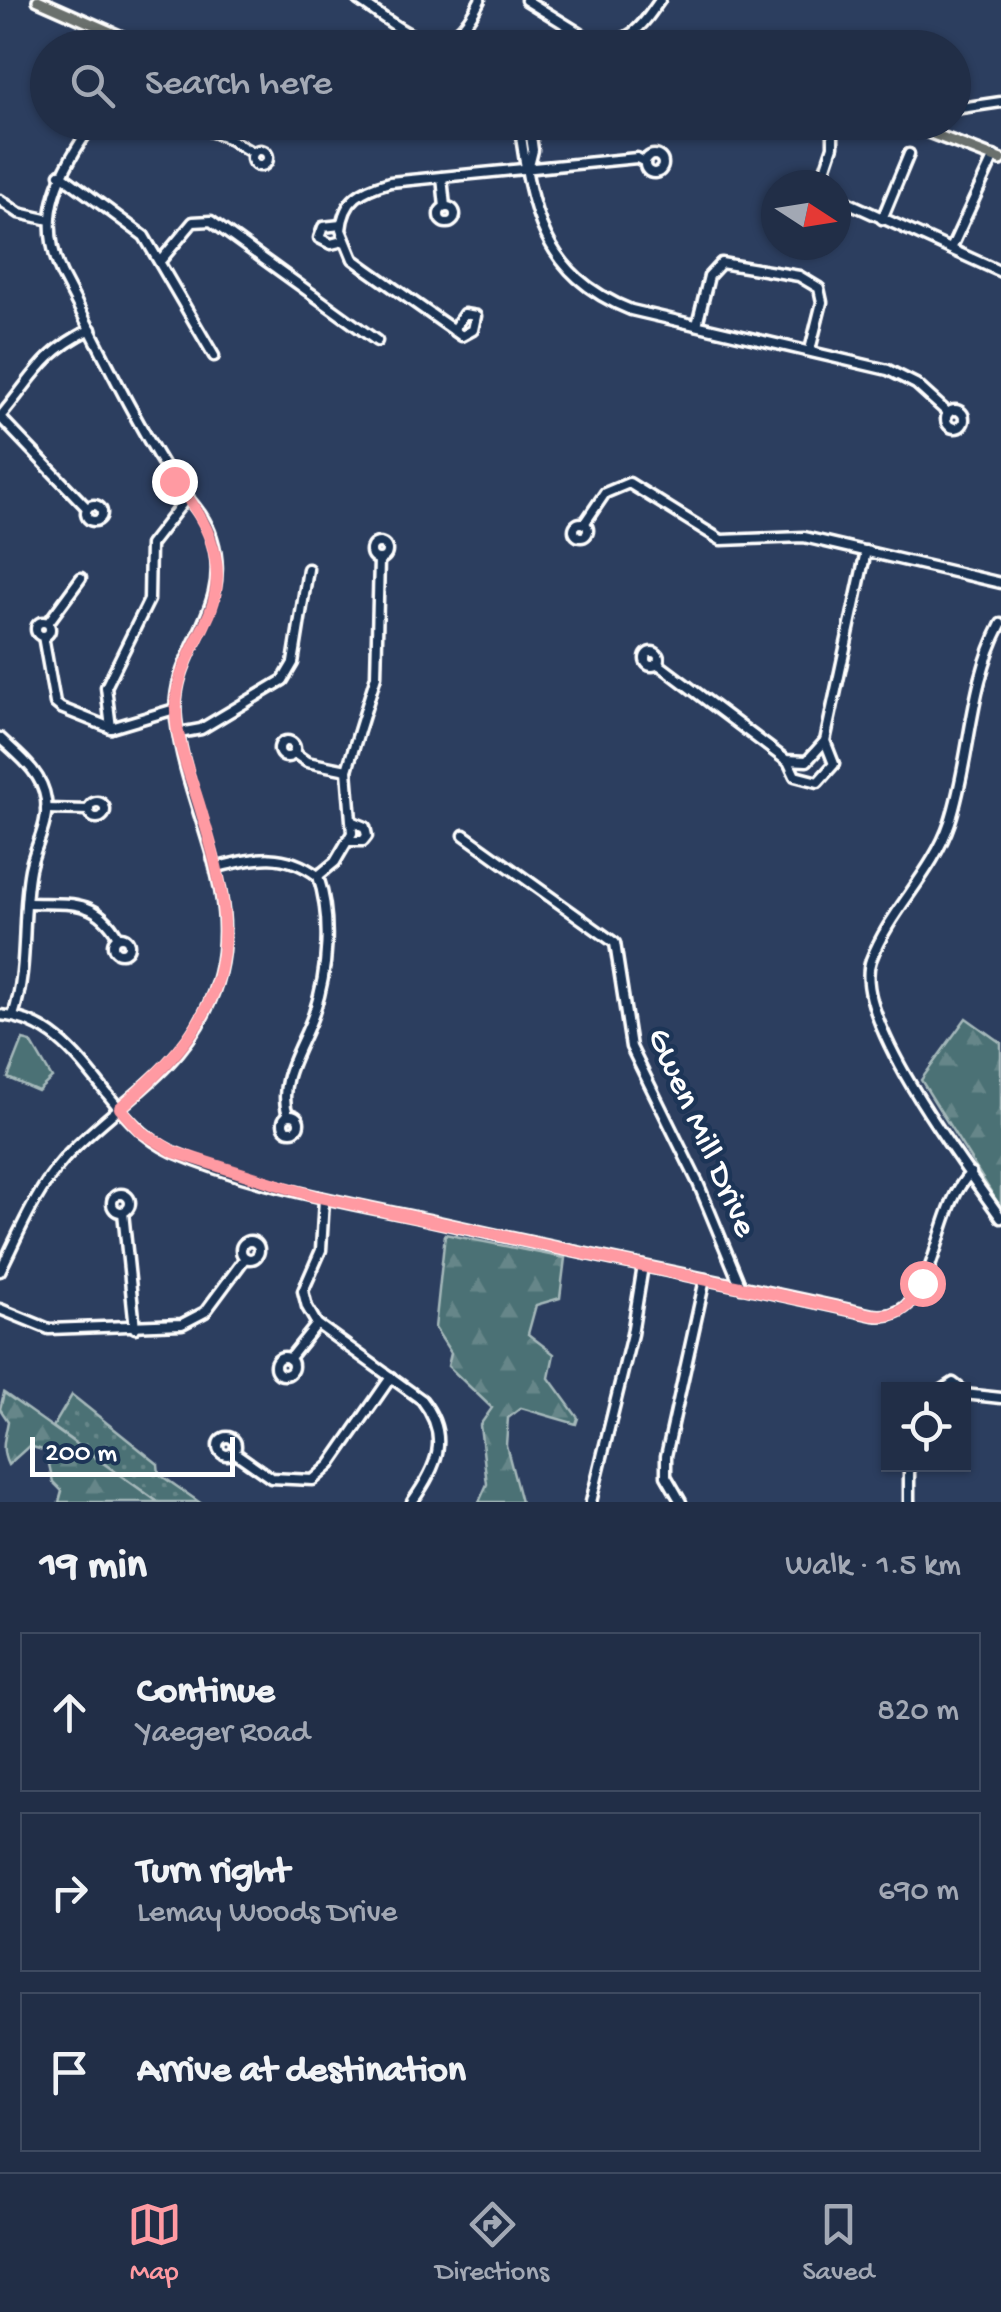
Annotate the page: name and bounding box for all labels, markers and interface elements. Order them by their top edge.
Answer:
search box [30,30,971,140]
icon: search [65,58,120,113]
text: Search here [145,63,332,107]
north arrow [761,170,851,260]
route end [152,459,198,505]
street label: Gwen Mill Drive [636,1023,765,1245]
route start [900,1261,946,1307]
map controls [881,1382,971,1472]
button: locate [881,1382,971,1472]
scale bar [30,1432,235,1476]
text: 200 m [45,1438,117,1471]
text: 19 min [40,1543,147,1592]
text: Walk · 1.5 km [785,1548,961,1586]
text: Continue [137,1671,275,1715]
icon: ahead [42,1685,97,1740]
text: 820 m [877,1693,959,1731]
text: Yaeger Road [137,1715,310,1753]
text: Turn right [137,1851,289,1895]
icon: right [42,1865,97,1920]
text: 690 m [878,1873,959,1911]
text: Lemay Woods Drive [137,1895,397,1933]
icon: arrive [42,2045,97,2100]
text: Arrive at destination [137,2050,466,2094]
tab: Map [127,2197,182,2290]
tab: Directions [435,2197,549,2290]
tab: Saved [802,2197,874,2290]

